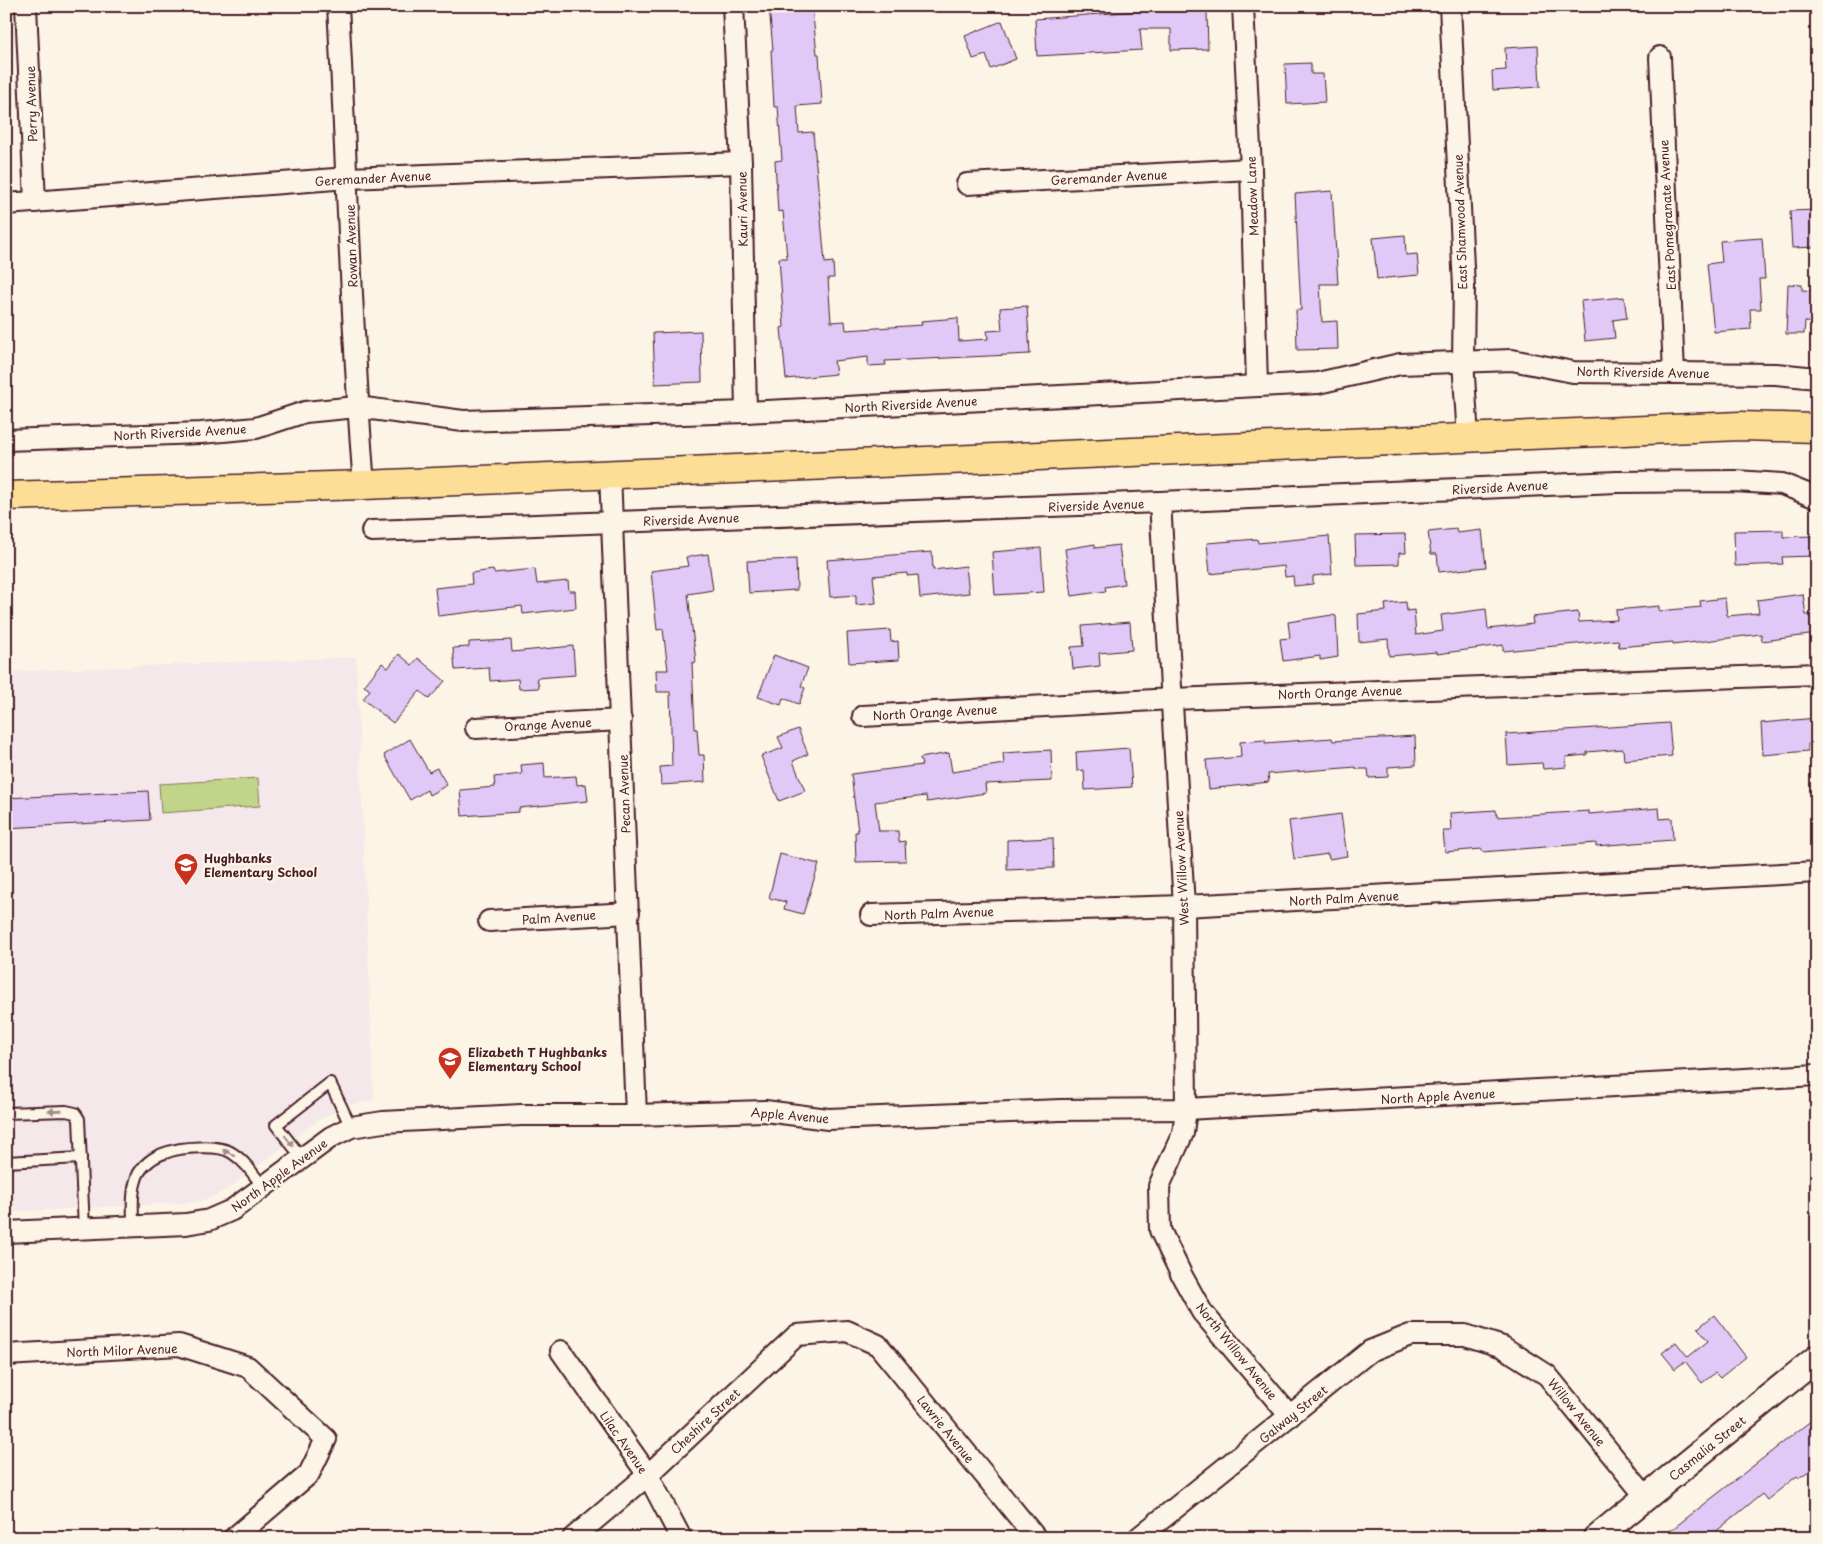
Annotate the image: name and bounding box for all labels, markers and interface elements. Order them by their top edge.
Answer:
street label: Perry Avenue [21,65,41,142]
street label: East Pomegranate Avenue [1654,139,1680,291]
street label: East Shamwood Avenue [1449,153,1471,290]
street label: Meadow Lane [1242,156,1262,236]
street label: Geremander Avenue [1050,165,1168,189]
street label: Geremander Avenue [314,166,432,190]
street label: Kauri Avenue [732,171,752,247]
street label: Rowan Avenue [341,204,361,288]
street label: North Riverside Avenue [1576,362,1710,382]
street label: North Riverside Avenue [844,392,978,416]
street label: North Riverside Avenue [113,420,247,444]
street label: Riverside Avenue [1451,475,1549,499]
street label: Riverside Avenue [1048,494,1144,516]
street label: Riverside Avenue [643,508,739,530]
street label: North Orange Avenue [1277,681,1403,703]
street label: North Orange Avenue [872,700,998,724]
street label: Orange Avenue [504,713,593,735]
street label: Pecan Avenue [614,754,634,834]
street label: West Willow Avenue [1169,810,1193,926]
place label: Hughbanks Elementary School [204,849,317,881]
school or university icon: Hughbanks Elementary School [173,852,199,886]
street label: North Palm Avenue [1289,886,1400,910]
street label: North Palm Avenue [884,902,995,924]
street label: Palm Avenue [521,905,597,929]
place label: Elizabeth T Hughbanks Elementary School [468,1043,607,1075]
school or university icon: Elizabeth T Hughbanks Elementary School [437,1046,463,1080]
street label: North Apple Avenue [1380,1084,1496,1108]
street label: Apple Avenue [750,1103,830,1127]
one-way arrow [47,1108,63,1116]
street label: North Apple Avenue [227,1134,331,1216]
one-way arrow [283,1134,294,1147]
one-way arrow [222,1149,237,1157]
street label: North Willow Avenue [1192,1299,1282,1404]
street label: North Milor Avenue [66,1339,178,1361]
street label: Willow Avenue [1544,1374,1610,1450]
street label: Galway Street [1255,1381,1331,1447]
street label: Cheshire Street [666,1384,744,1458]
street label: Lawrie Avenue [913,1391,979,1467]
street label: Lilac Avenue [596,1407,652,1477]
street label: Casmalia Street [1665,1411,1749,1485]

